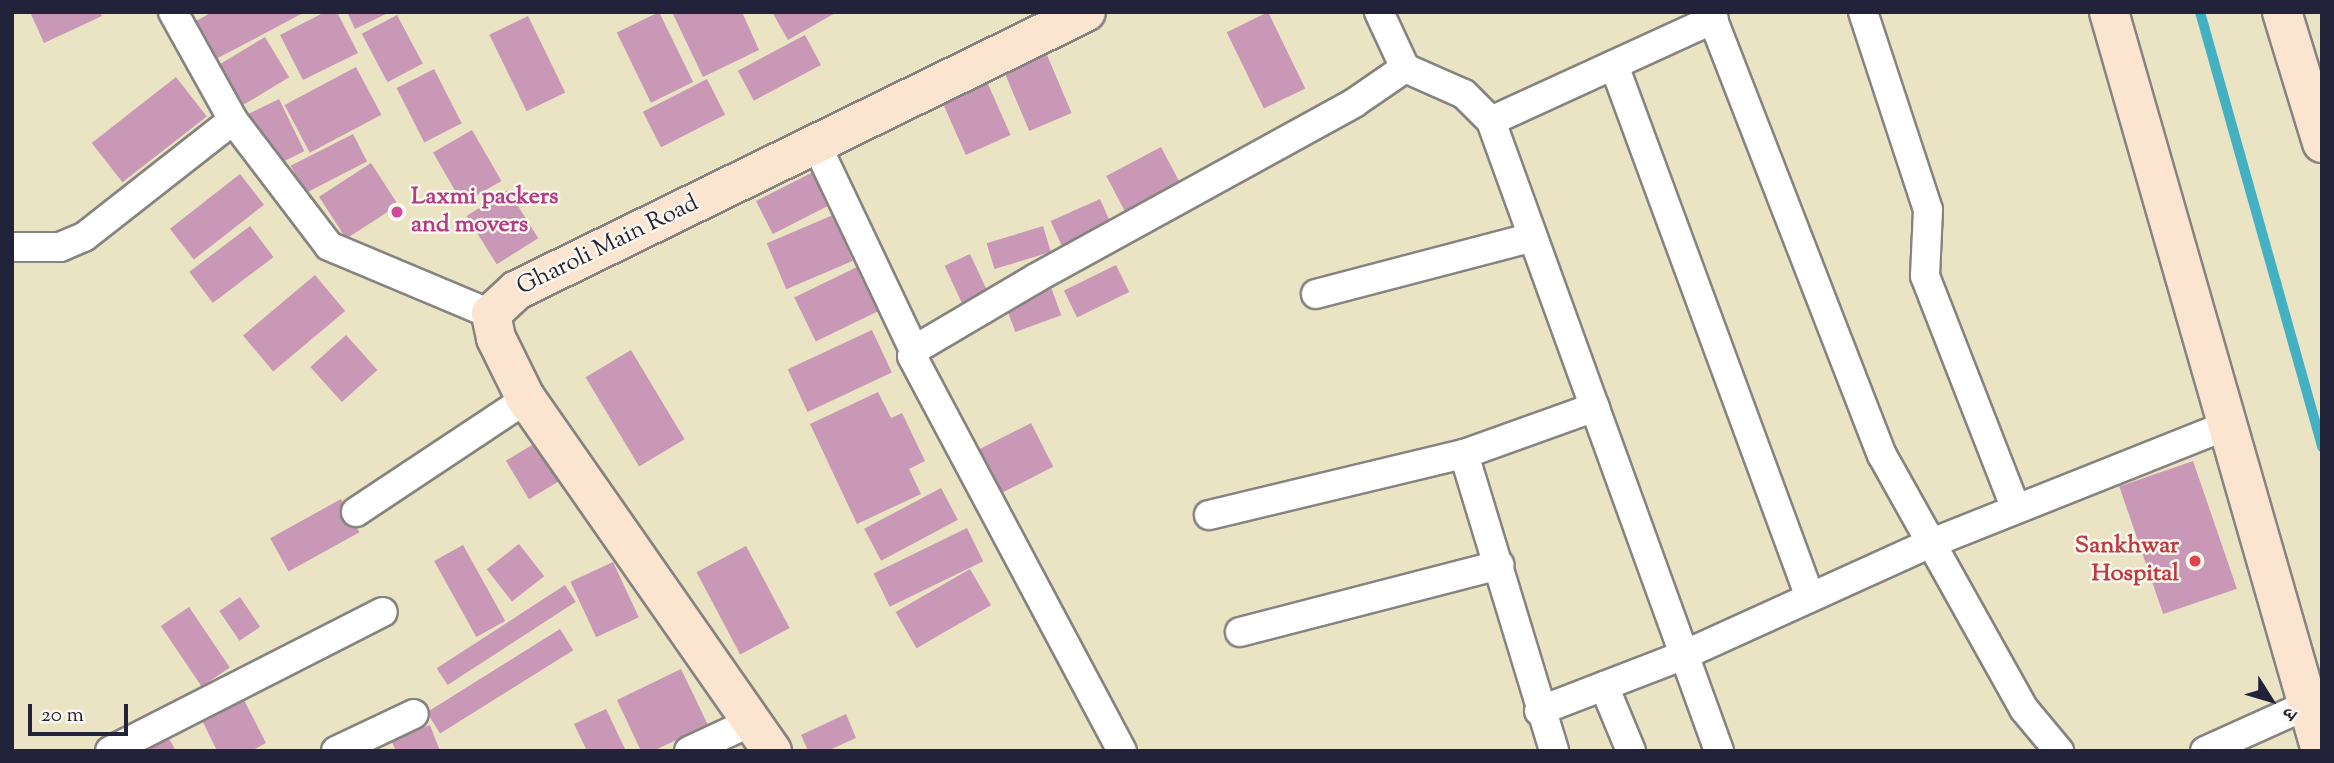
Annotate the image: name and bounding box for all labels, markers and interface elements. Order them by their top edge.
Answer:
place label: Laxmi packers and movers [411,184,558,240]
street label: Gharoli Main Road [513,190,703,302]
marker: Laxmi packers and movers [389,204,405,220]
place label: Sankhwar Hospital [2075,533,2179,589]
marker: Sankhwar Hospital [2185,551,2205,571]
north arrow [2236,665,2306,735]
scale bar [32,690,131,734]
text: 20 m [41,701,84,731]
text: उ [2274,701,2302,725]

